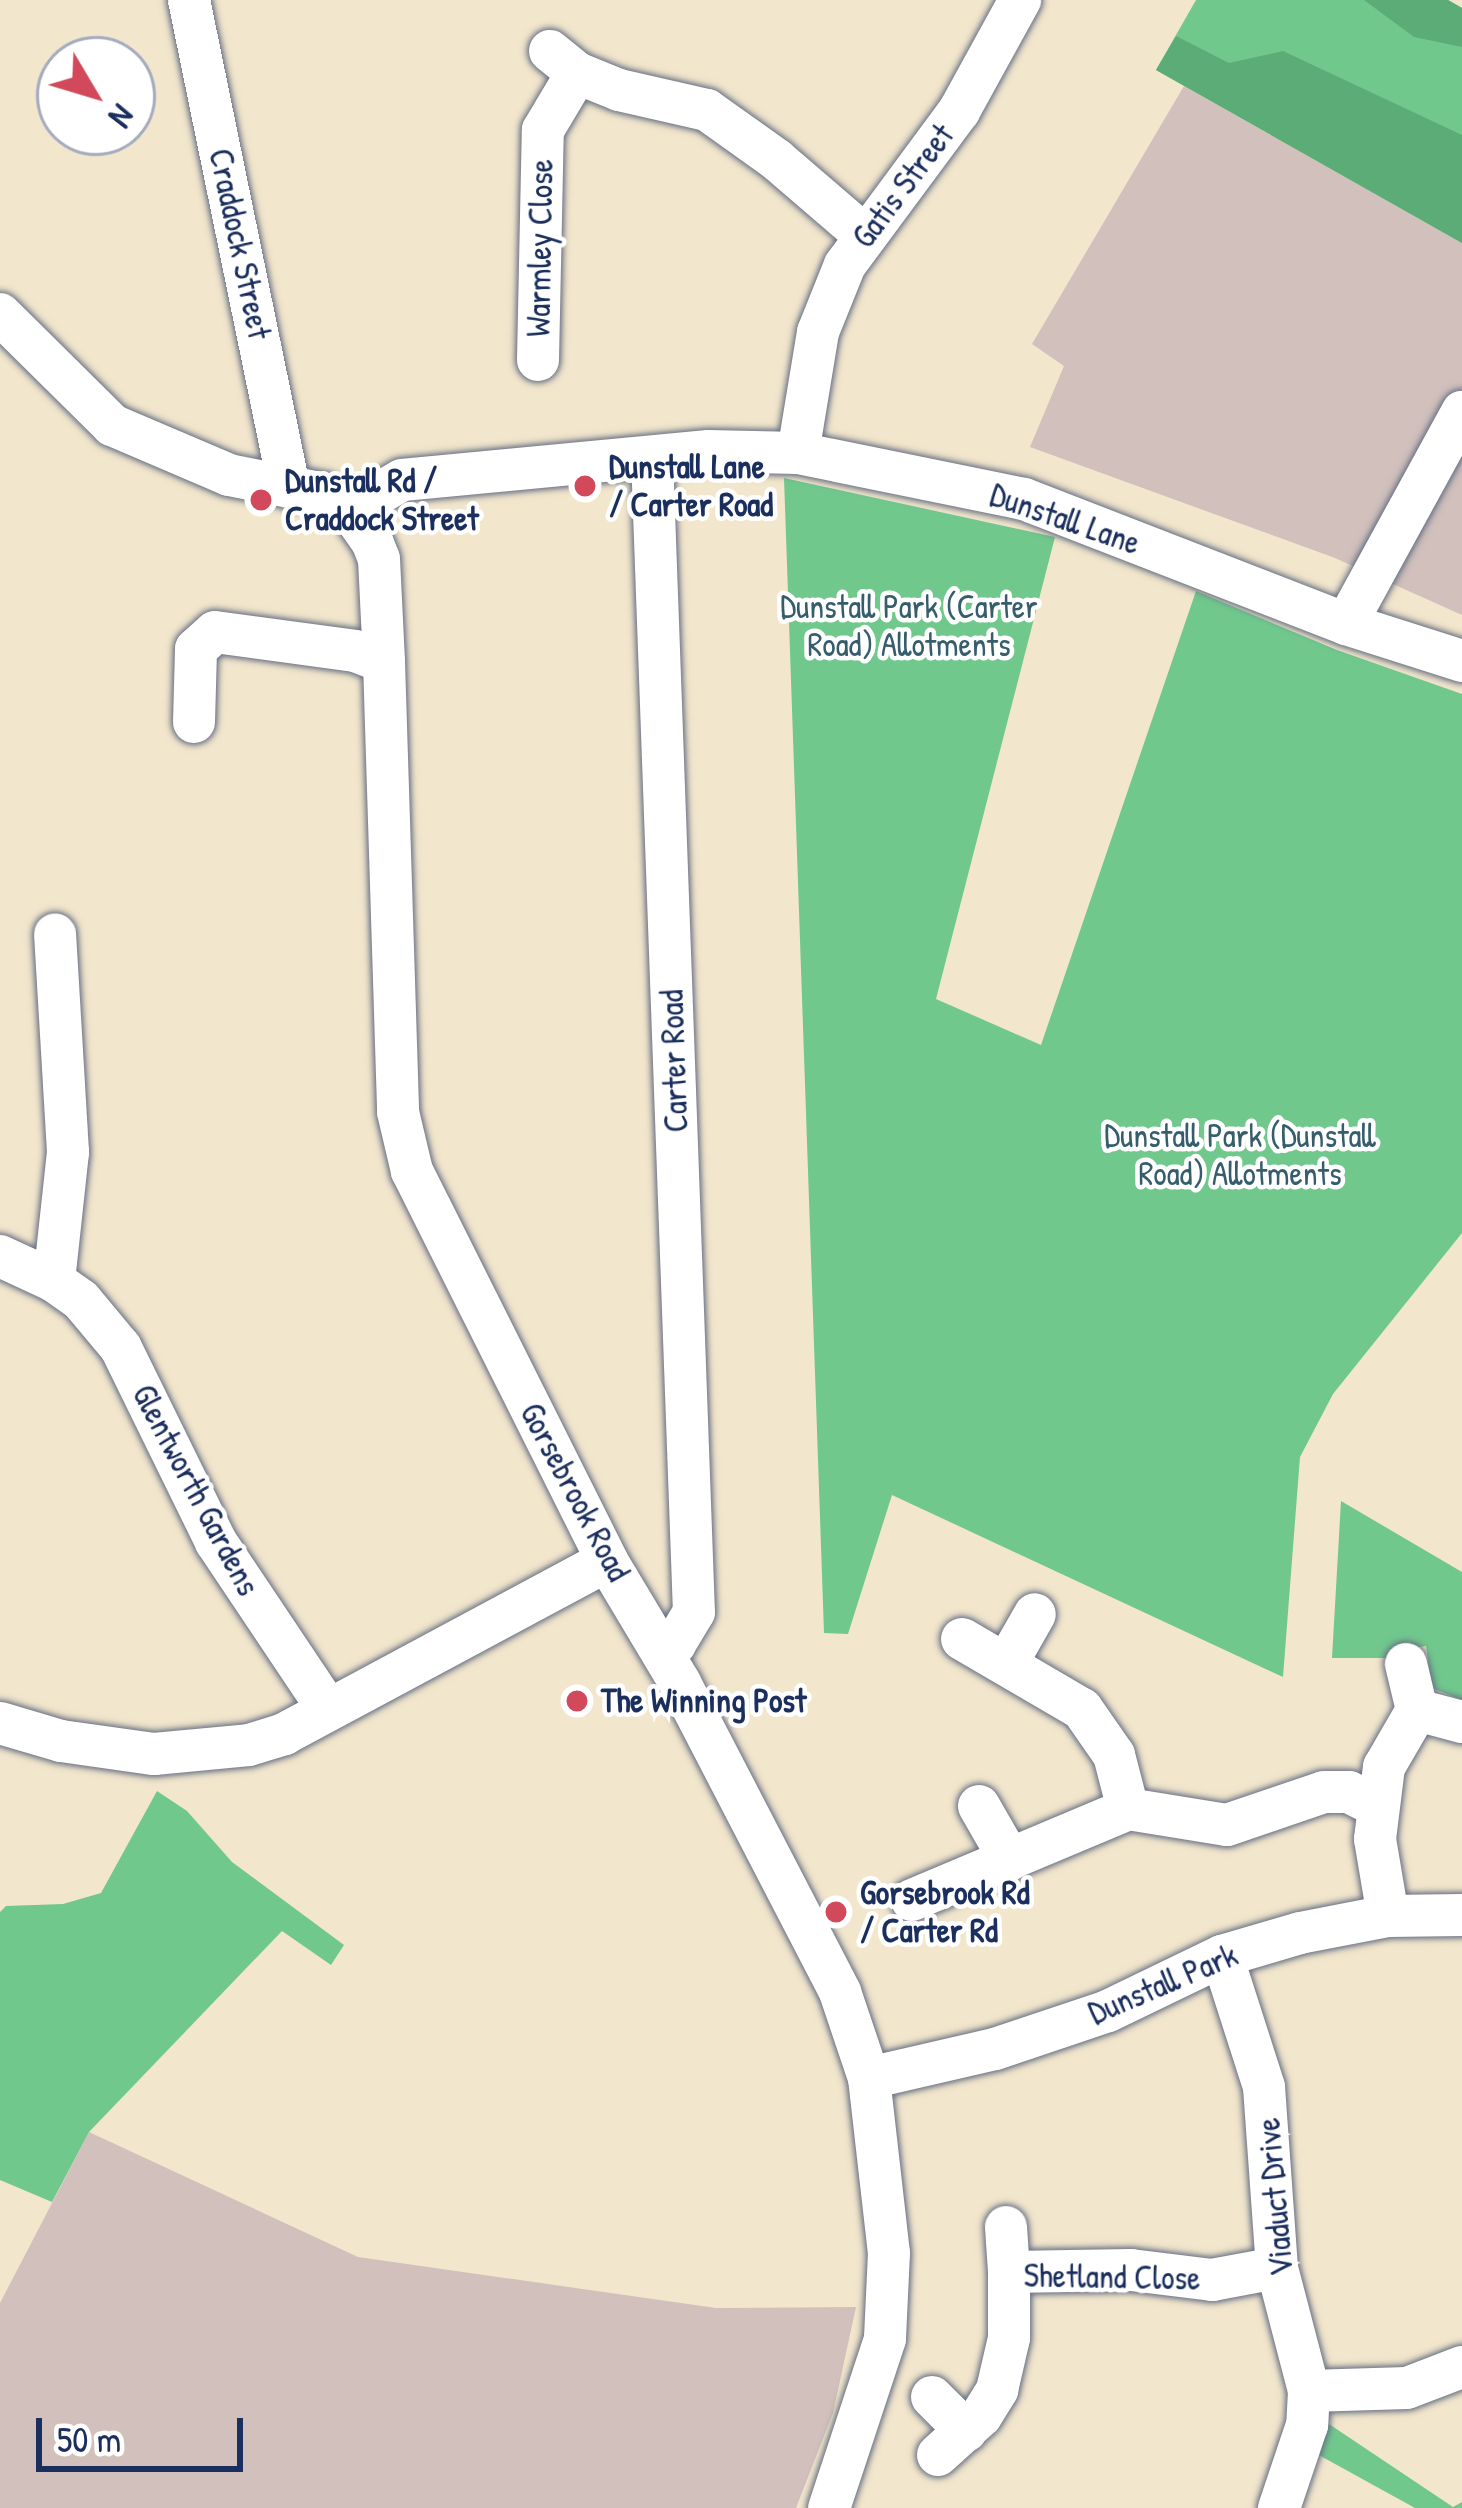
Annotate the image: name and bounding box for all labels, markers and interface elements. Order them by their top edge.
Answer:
north arrow [36,36,156,156]
text: N [99,96,145,137]
street label: Gatis Street [844,116,962,256]
street label: Craddock Street [200,145,280,343]
street label: Warmley Close [519,159,561,337]
place label: Dunstall Lane / Carter Road [609,447,773,525]
place label: Dunstall Rd / Craddock Street [285,461,479,539]
marker: Dunstall Lane / Carter Road [572,473,598,499]
street label: Dunstall Lane [985,475,1145,563]
marker: Dunstall Rd / Craddock Street [248,487,274,513]
park label: Dunstall Park (Carter Road) Allotments [780,587,1038,665]
street label: Carter Road [652,989,696,1133]
park label: Dunstall Park (Dunstall Road) Allotments [1104,1116,1376,1194]
street label: Glentworth Gardens [124,1378,268,1602]
street label: Gorsebrook Road [512,1396,638,1588]
place label: The Winning Post [601,1681,806,1721]
marker: The Winning Post [564,1688,590,1714]
place label: Gorsebrook Rd / Carter Rd [860,1873,1030,1951]
marker: Gorsebrook Rd / Carter Rd [823,1899,849,1925]
street label: Dunstall Park [1083,1935,1243,2033]
street label: Viaduct Drive [1248,2116,1302,2278]
street label: Shetland Close [1023,2256,1201,2298]
scale bar [42,2394,249,2468]
text: 50 m [57,2414,121,2463]

